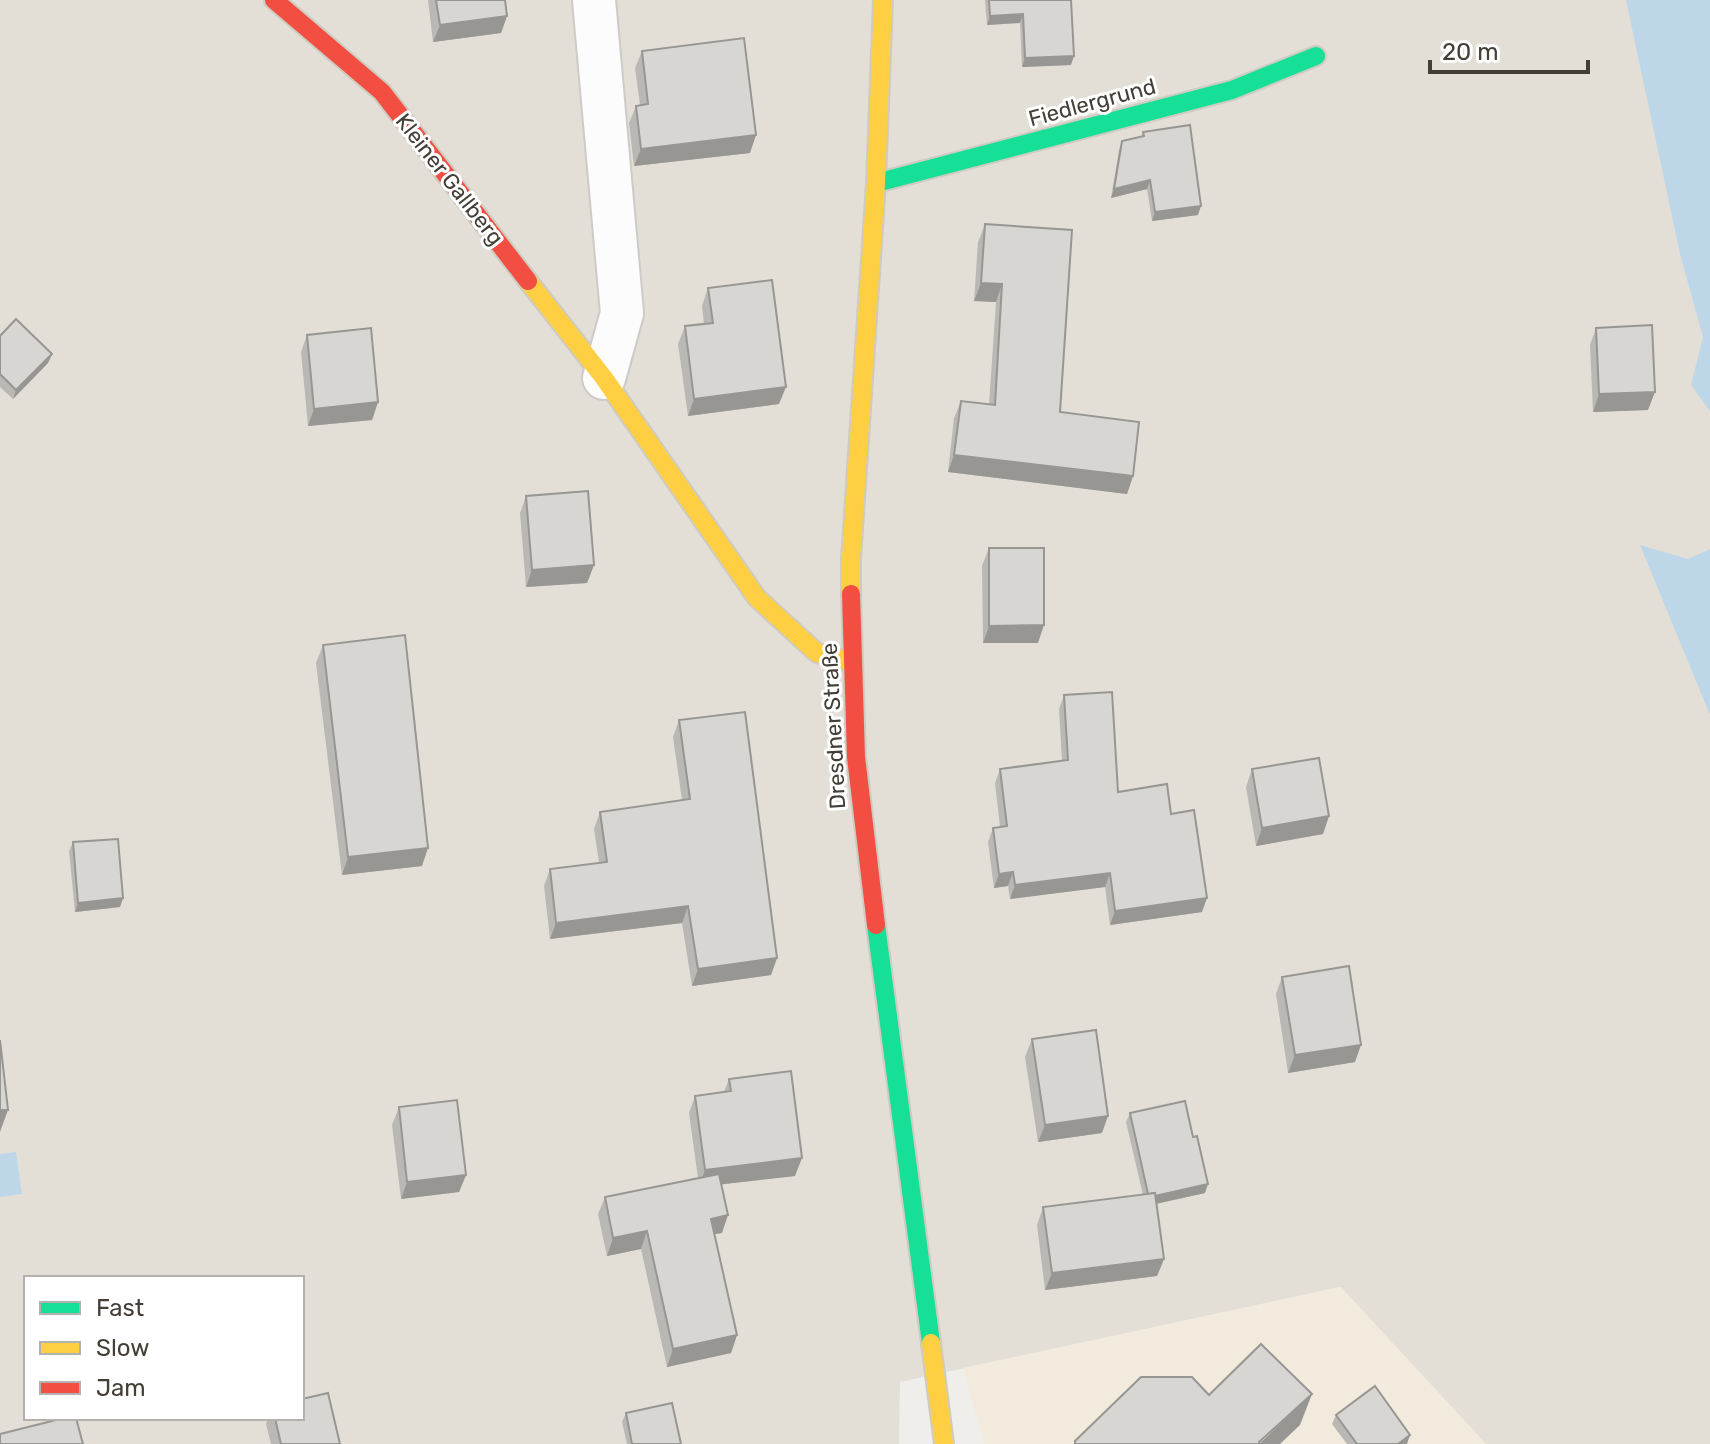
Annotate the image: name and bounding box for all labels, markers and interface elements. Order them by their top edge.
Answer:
scale bar [1430,24,1588,74]
text: 20 m [1442,38,1499,66]
street label: Fiedlergrund [1026,73,1159,132]
street label: Kleiner Gallberg [390,108,509,251]
street label: Dresdner Straße [816,642,851,810]
legend [24,1276,304,1420]
text: Fast [96,1294,144,1322]
text: Slow [96,1334,149,1362]
text: Jam [96,1374,146,1402]

